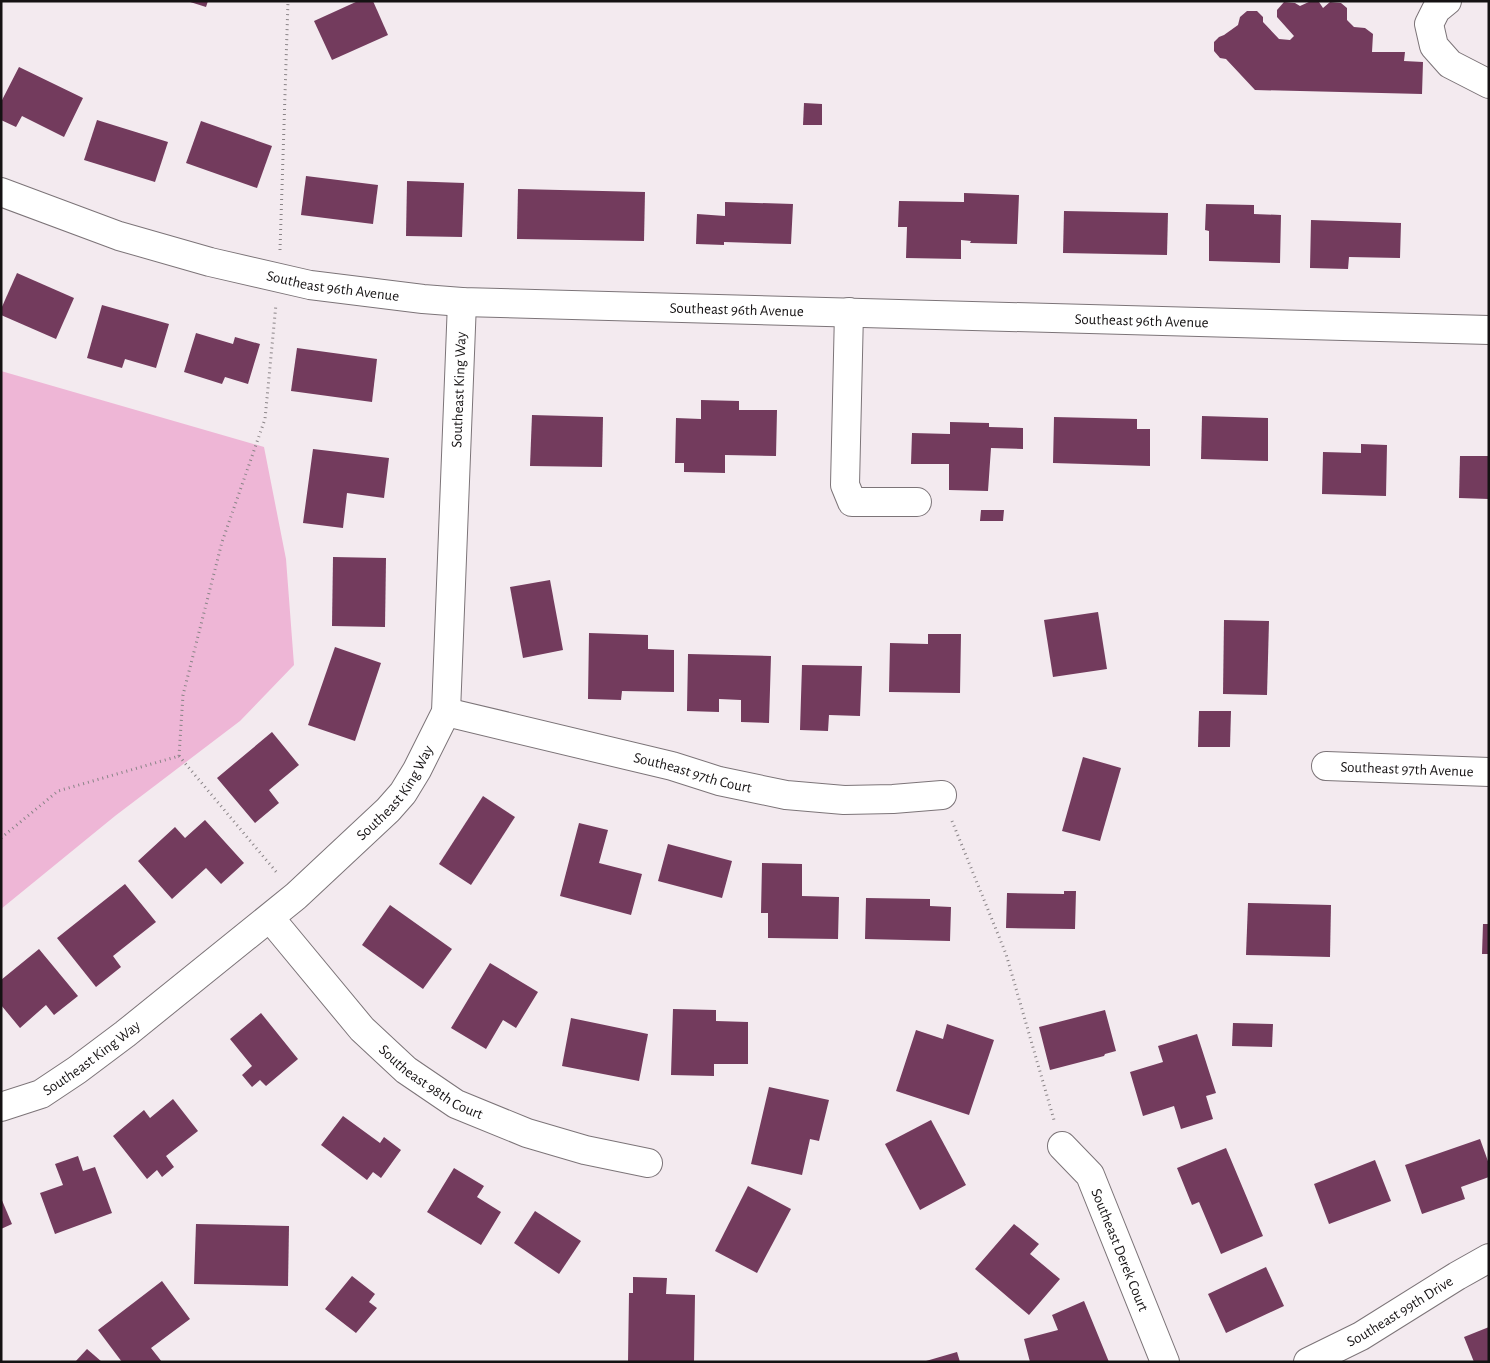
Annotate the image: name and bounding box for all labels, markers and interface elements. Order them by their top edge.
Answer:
street label: Southeast 96th Avenue [265,268,400,304]
street label: Southeast 96th Avenue [669,300,804,319]
street label: Southeast 96th Avenue [1074,311,1209,330]
street label: Southeast King Way [449,331,468,448]
street label: Southeast King Way [354,742,436,843]
street label: Southeast 97th Court [632,750,753,795]
street label: Southeast 97th Avenue [1340,759,1474,779]
street label: Southeast King Way [40,1017,143,1098]
street label: Southeast 98th Court [376,1042,485,1122]
street label: Southeast Derek Court [1089,1186,1151,1314]
street label: Southeast 99th Drive [1344,1273,1456,1349]

